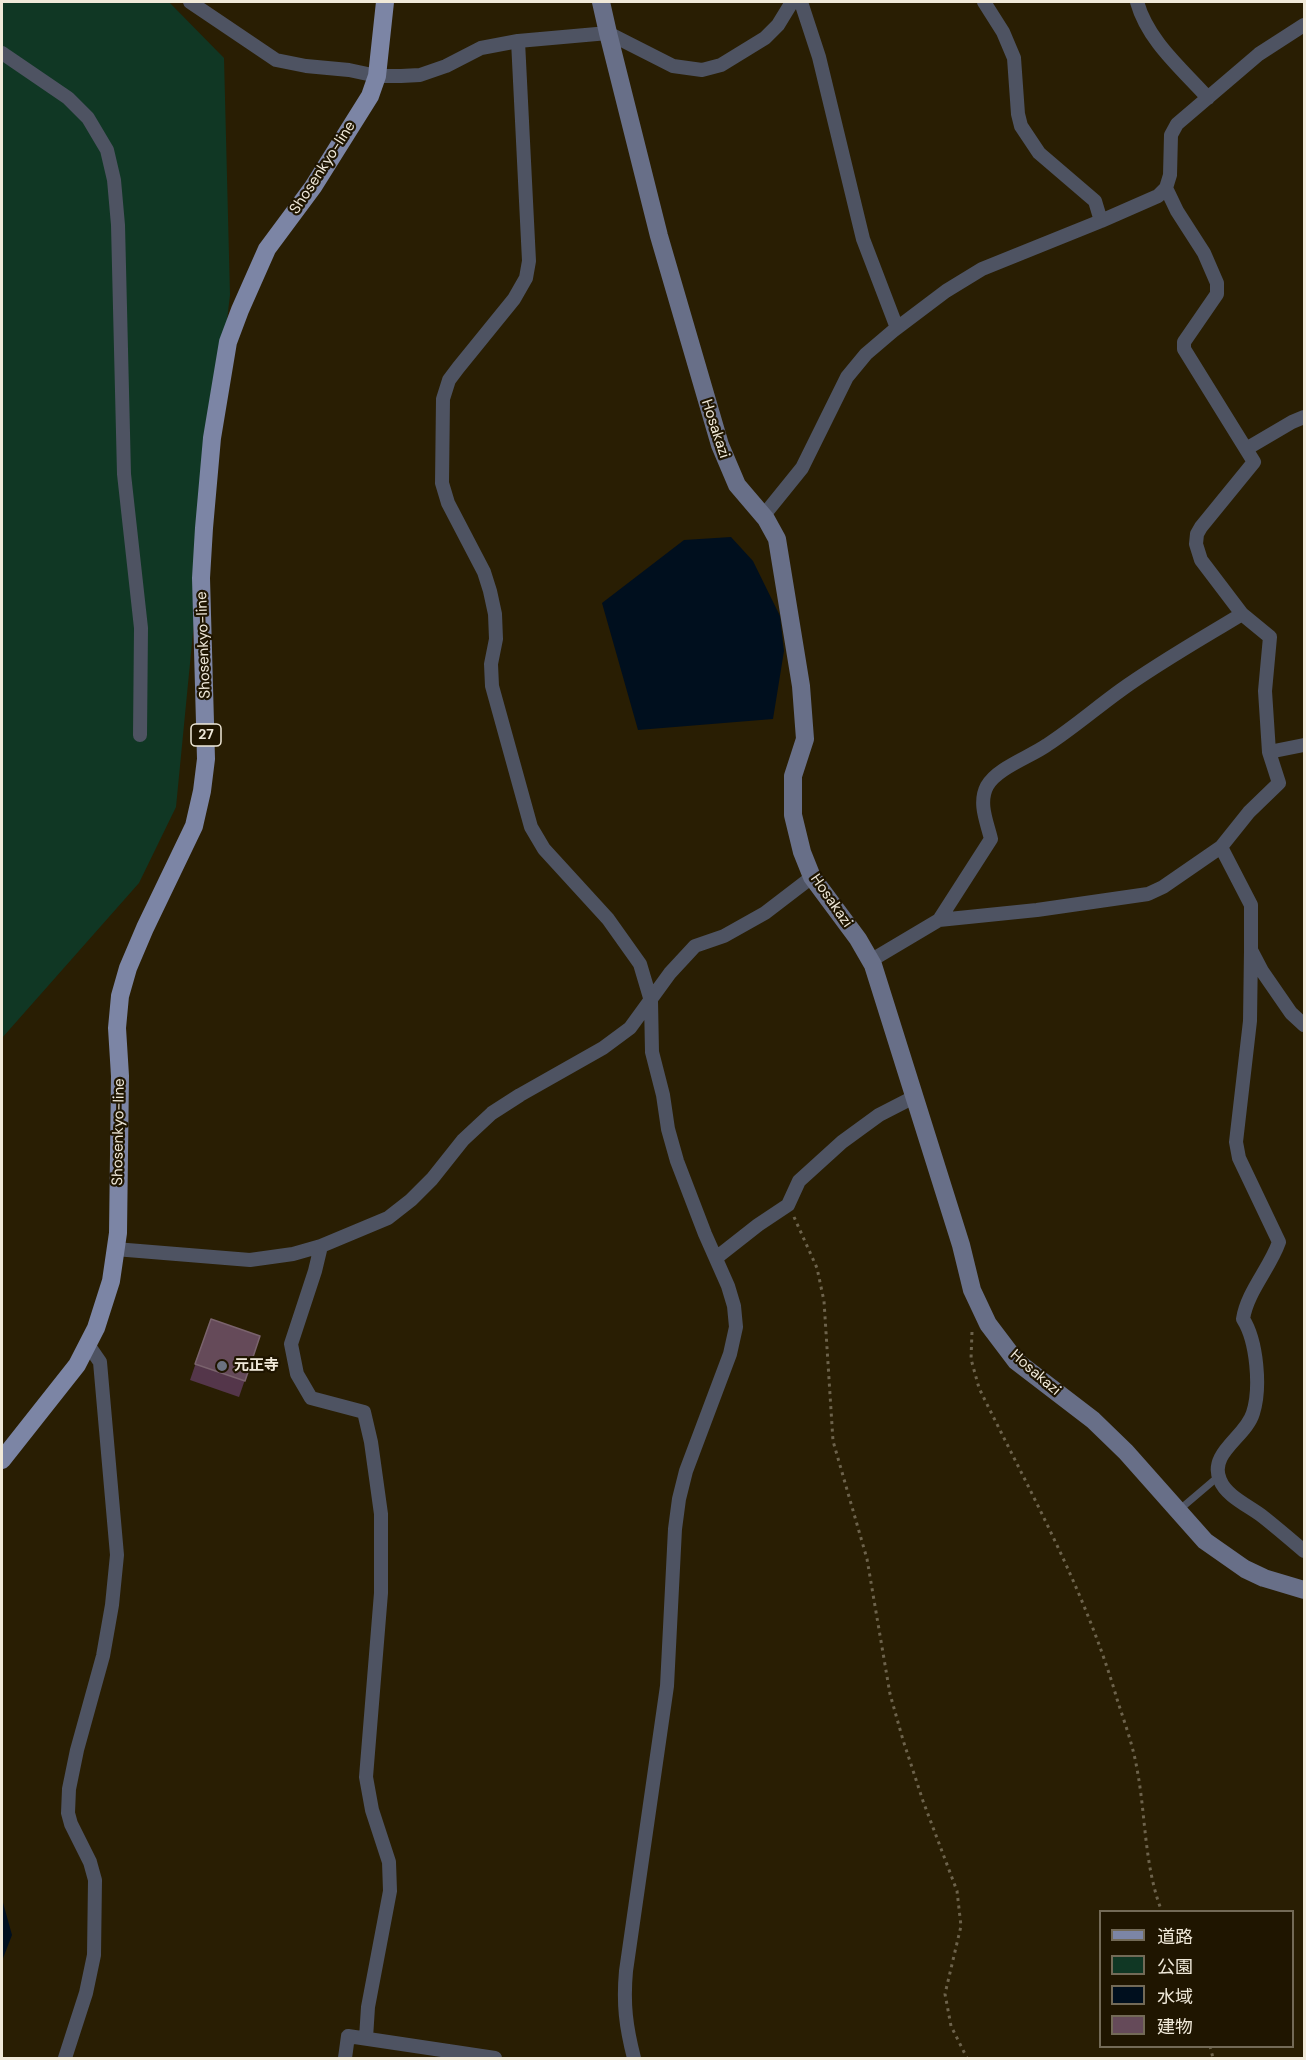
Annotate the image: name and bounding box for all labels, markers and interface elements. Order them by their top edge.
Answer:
street label: Shosenkyo-line [286,118,360,218]
street label: Hosakazi [697,397,733,461]
street label: Shosenkyo-line [193,591,215,699]
road number: 27 [191,724,221,746]
street label: Hosakazi [806,871,856,931]
street label: Shosenkyo-line [109,1078,129,1186]
street label: Hosakazi [1006,1346,1064,1400]
place label: 元正寺 [234,1357,279,1375]
marker: 元正寺 [215,1359,229,1373]
legend [1099,1910,1294,2048]
text: 道路 [1157,1925,1193,1949]
text: 公園 [1157,1955,1193,1979]
text: 水域 [1157,1985,1193,2009]
text: 建物 [1157,2015,1193,2039]

